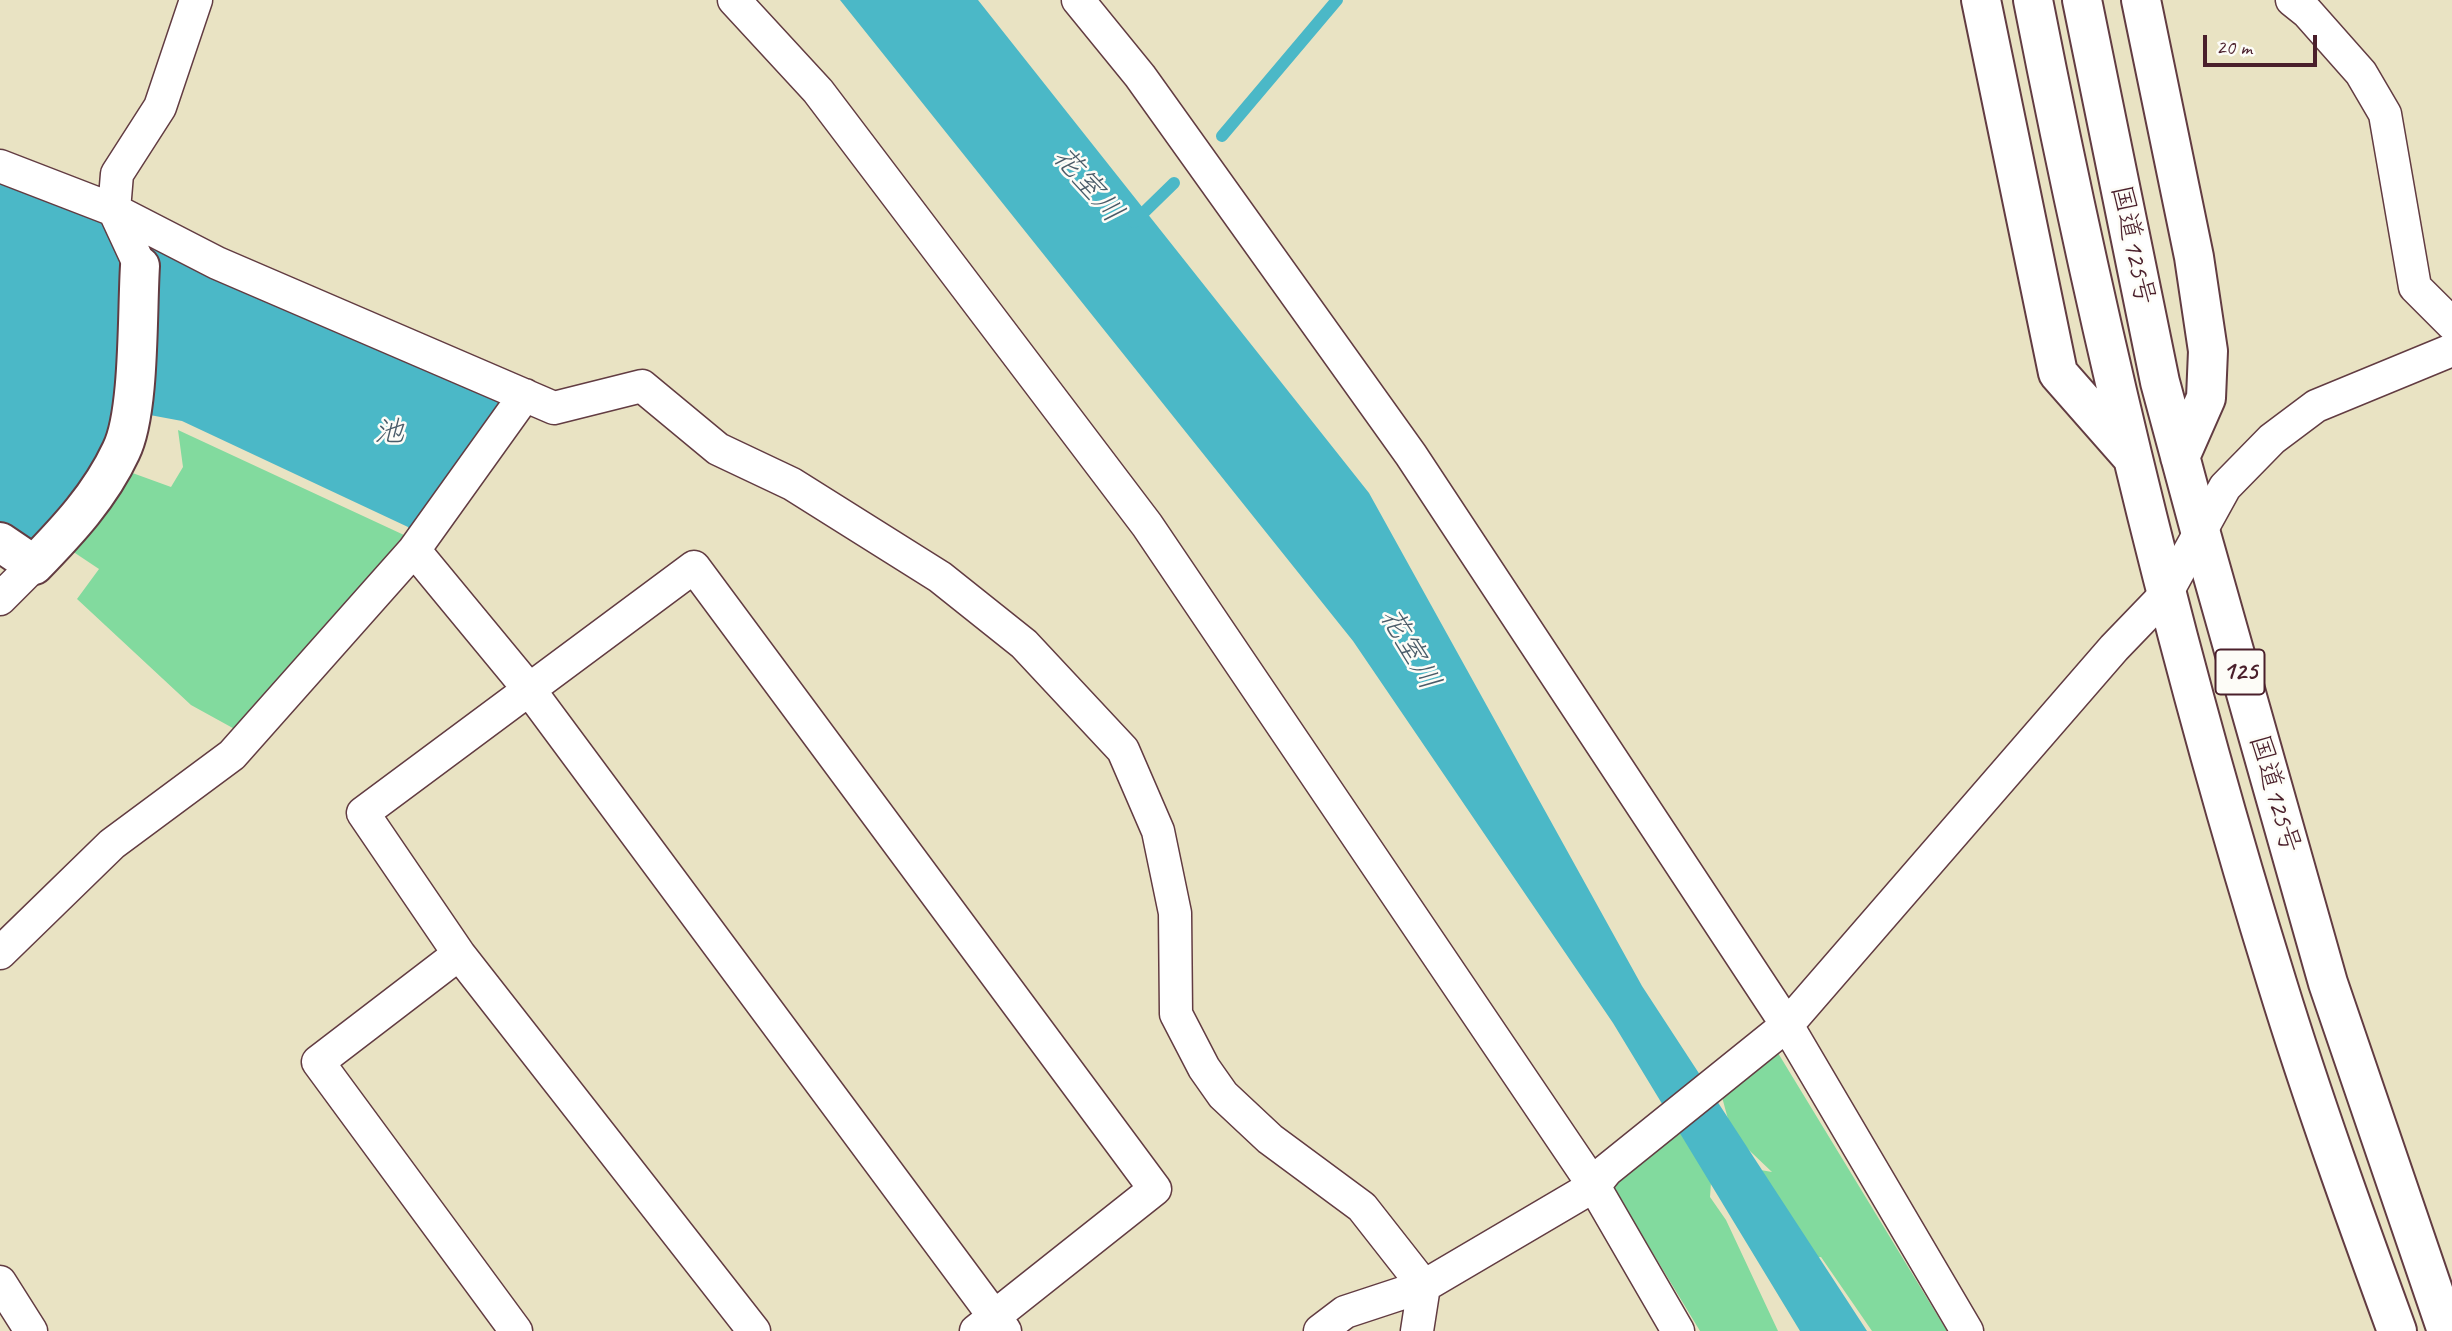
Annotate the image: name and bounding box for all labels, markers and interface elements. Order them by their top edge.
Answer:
scale bar [2207,21,2321,65]
text: 20 m [2216,34,2252,60]
water label: 花室川 [1044,139,1130,231]
street label: 国道125号 [2103,182,2161,308]
water label: 池 [374,415,404,451]
water label: 花室川 [1371,601,1447,697]
road number: 125 [2216,650,2264,694]
street label: 国道125号 [2241,731,2307,857]

